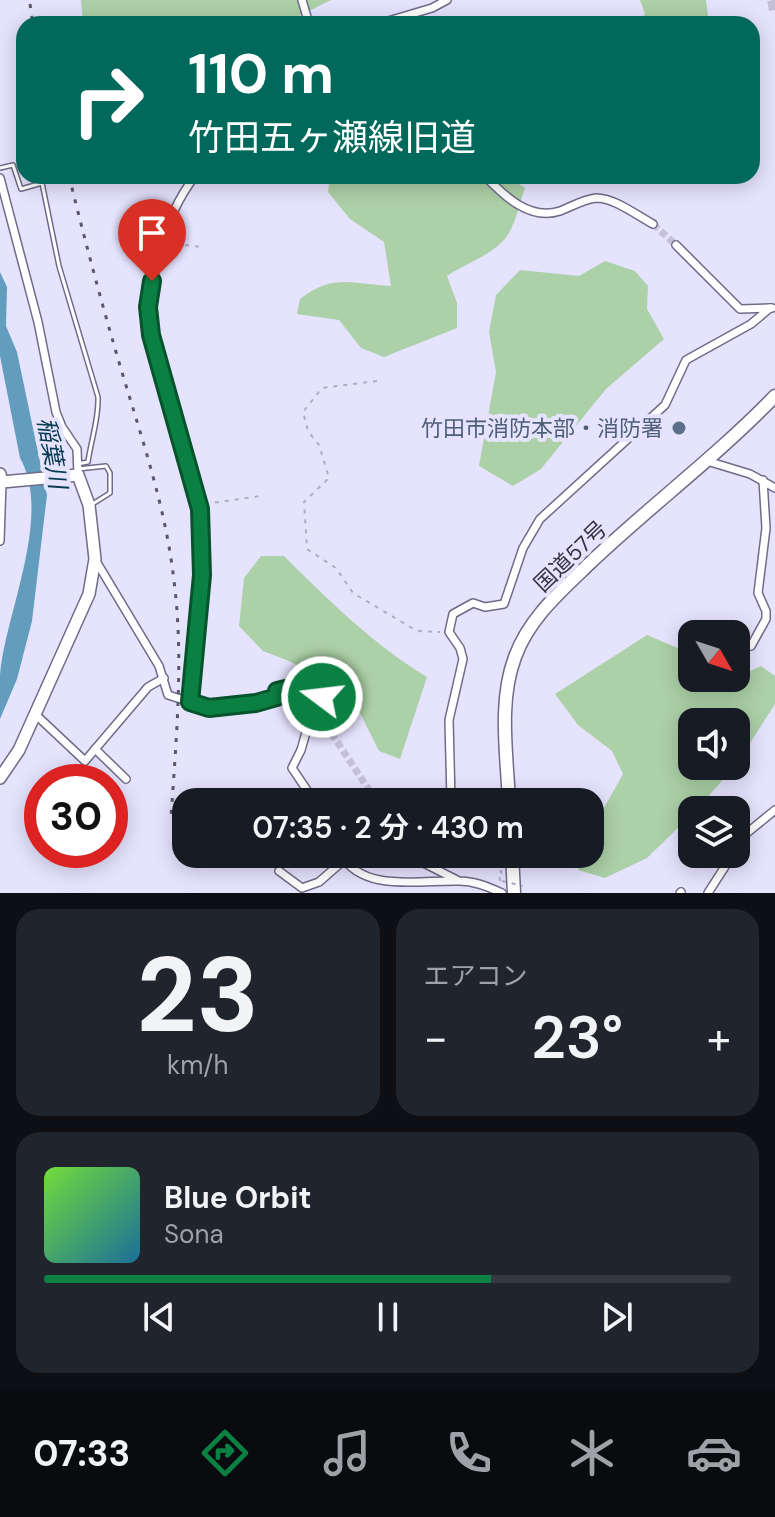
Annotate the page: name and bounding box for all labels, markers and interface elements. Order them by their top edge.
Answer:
text: 110 m [188,37,334,110]
icon: right [56,48,160,152]
text: 竹田五ヶ瀬線旧道 [188,114,476,161]
pin [118,199,186,281]
icon: arrive [130,211,174,255]
place label: 竹田市消防本部・消防署 [421,414,663,443]
water label: 稲葉川 [31,415,75,494]
marker: 竹田市消防本部・消防署 [670,419,688,437]
street label: 国道57号 [528,514,613,598]
north arrow [678,620,750,692]
map controls [678,620,750,868]
position arrow [280,655,364,739]
button: sound [678,708,750,780]
speed limit sign: 30 [24,764,128,868]
button: layers [678,796,750,868]
text: 07:35 · 2 分 · 430 m [252,808,524,847]
text: 23 [136,928,259,1063]
text: エアコン [424,959,528,993]
text: 23° [531,998,623,1077]
text: − [424,1009,448,1067]
text: + [707,1009,731,1067]
text: km/h [167,1048,228,1082]
text: Blue Orbit [164,1178,311,1217]
text: Sona [164,1217,224,1251]
icon: previous [137,1295,181,1339]
icon: pause [366,1295,410,1339]
icon: next [595,1295,639,1339]
icon: directions [197,1425,253,1481]
icon: music [319,1425,375,1481]
icon: phone [441,1425,497,1481]
icon: climate [564,1425,620,1481]
icon: car [686,1425,742,1481]
text: 07:33 [33,1430,130,1477]

